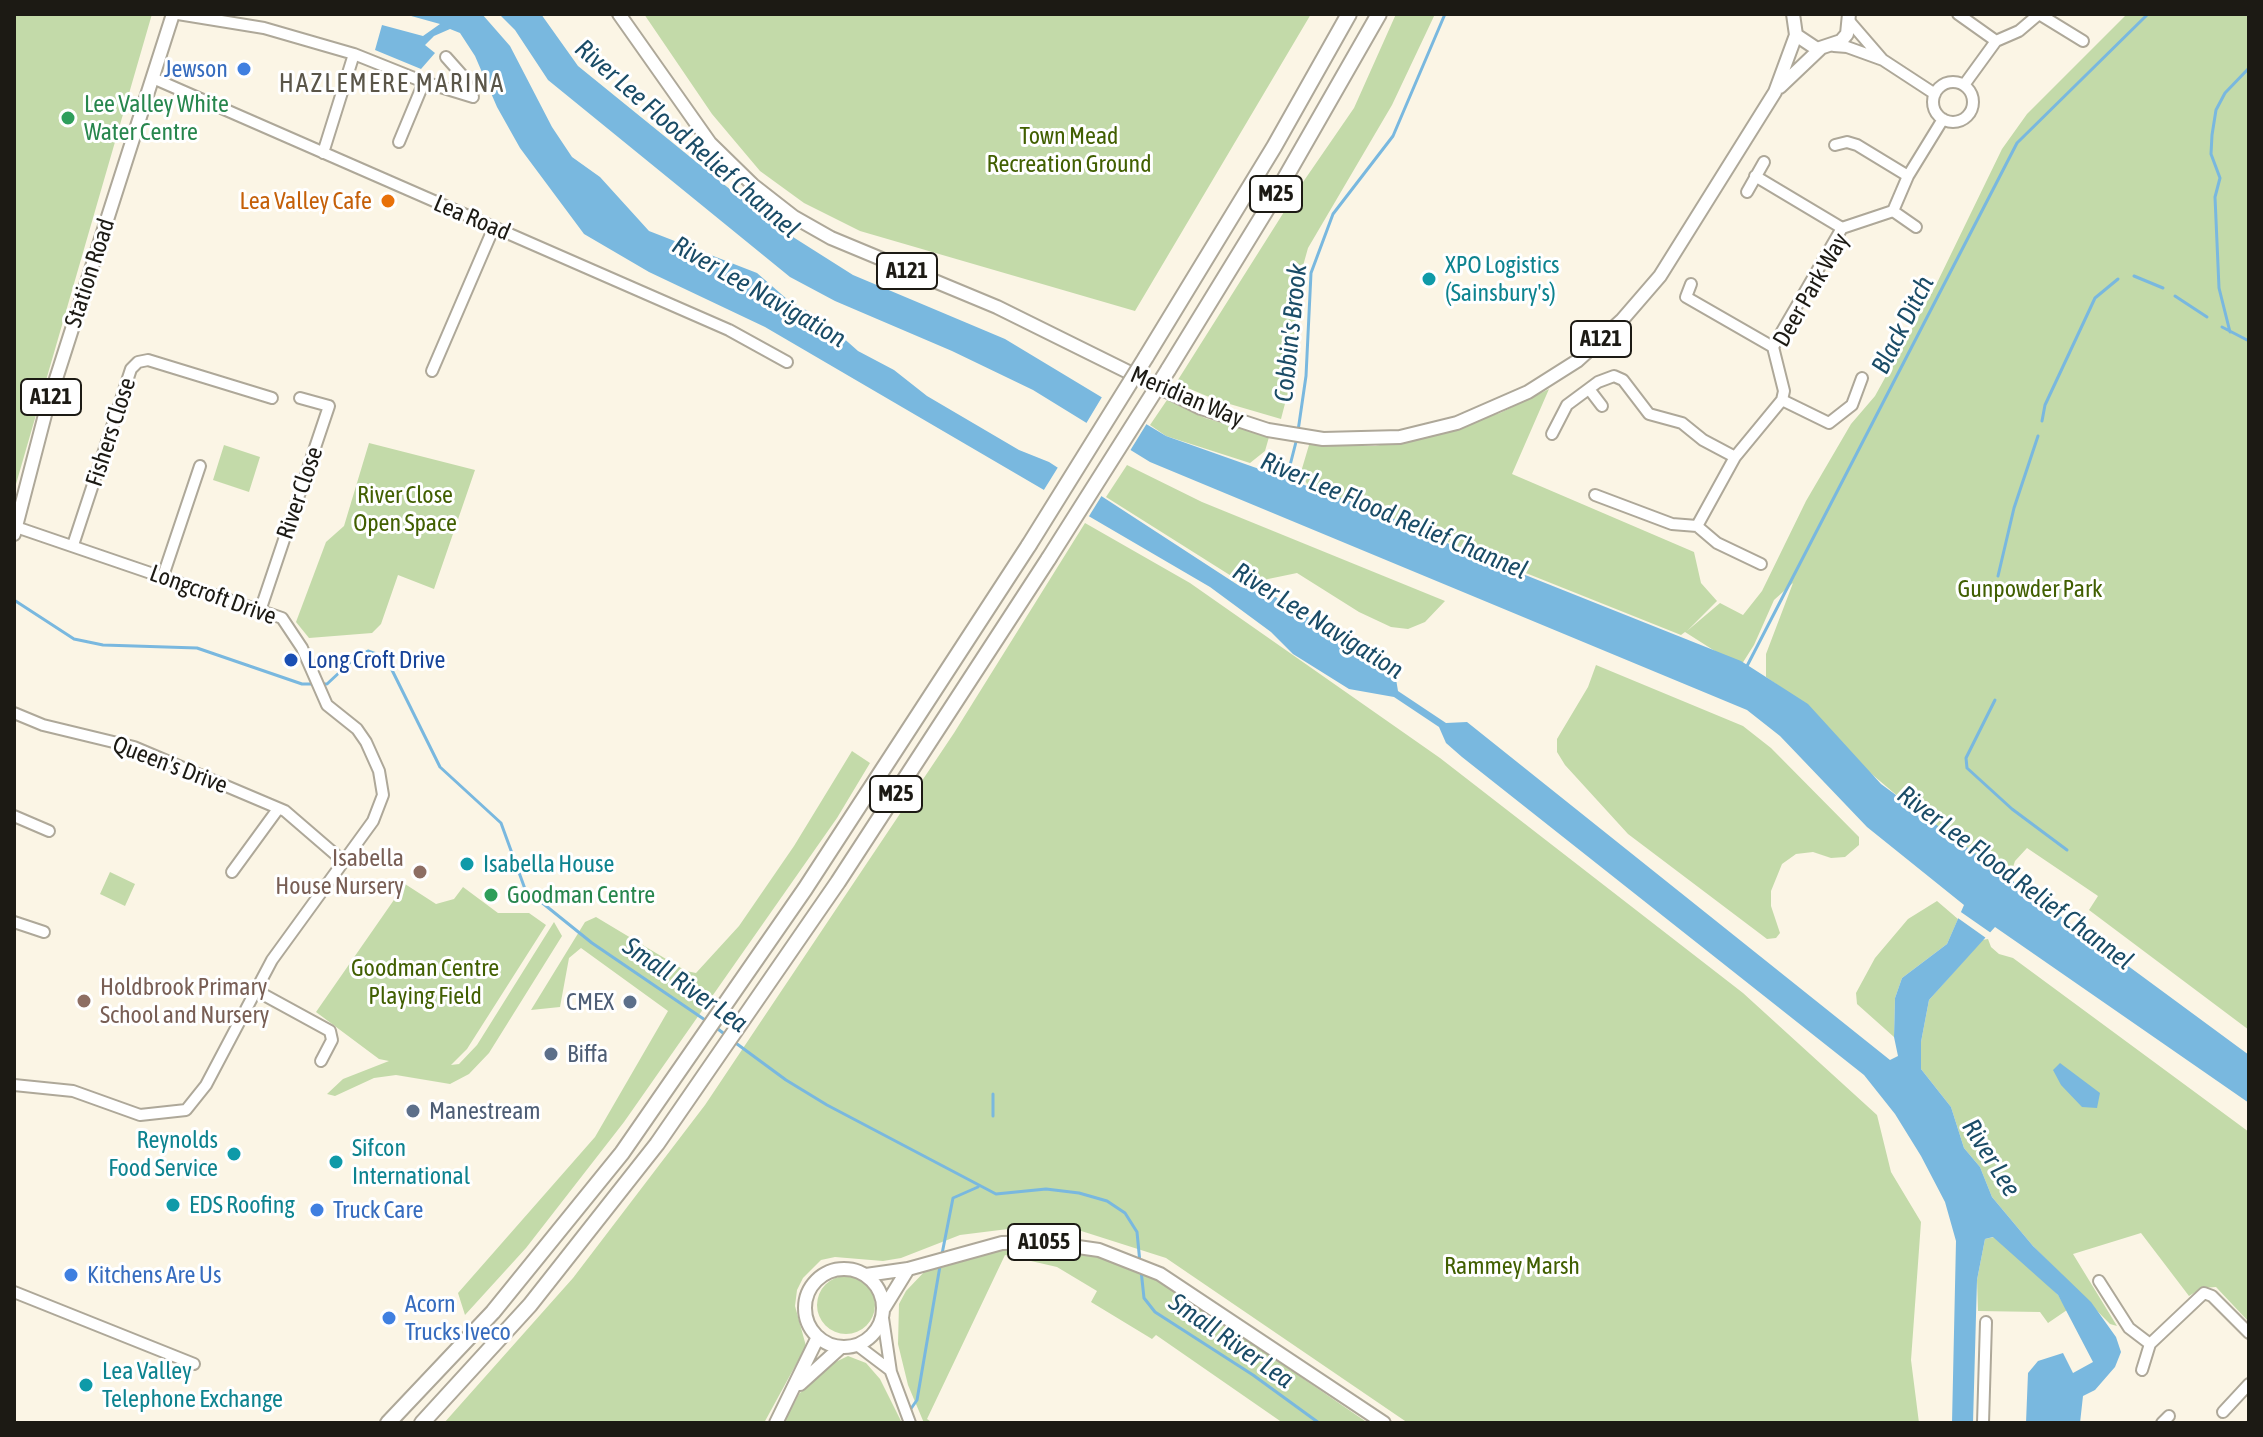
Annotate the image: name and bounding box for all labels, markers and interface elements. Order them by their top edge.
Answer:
water label: River Lee Flood Relief Channel [568,33,806,245]
place label: Jewson [164,55,228,83]
marker: Jewson [235,60,253,78]
district label: HAZLEMERE MARINA [279,68,505,100]
place label: Lee Valley White Water Centre [84,90,229,146]
marker: Lee Valley White Water Centre [59,109,77,127]
park label: Town Mead Recreation Ground [986,122,1152,178]
road number: M25 [1250,176,1302,212]
place label: Lea Valley Cafe [239,187,372,215]
street label: Lea Road [429,189,515,247]
marker: Lea Valley Cafe [379,192,397,210]
street label: Station Road [59,215,121,331]
street label: Deer Park Way [1767,228,1855,352]
water label: River Lee Navigation [667,230,851,354]
place label: XPO Logistics (Sainsbury's) [1445,251,1560,307]
road number: A121 [877,253,937,289]
water label: Cobbin's Brook [1268,262,1314,404]
marker: XPO Logistics (Sainsbury's) [1420,270,1438,288]
water label: Black Ditch [1865,271,1941,379]
road number: A121 [1571,321,1631,357]
street label: Meridian Way [1126,360,1248,434]
street label: Fishers Close [80,374,142,490]
road number: A121 [21,379,81,415]
street label: River Close [271,443,329,543]
water label: River Lee Flood Relief Channel [1256,446,1532,586]
park label: River Close Open Space [353,481,457,537]
water label: River Lee Navigation [1227,556,1409,686]
street label: Longcroft Drive [146,559,280,631]
park label: Gunpowder Park [1957,575,2103,603]
place label: Long Croft Drive [307,646,445,674]
marker: Long Croft Drive [282,651,300,669]
street label: Queen's Drive [108,730,232,800]
road number: M25 [870,776,922,812]
water label: River Lee Flood Relief Channel [1891,779,2139,977]
place label: Isabella House Nursery [275,844,404,900]
place label: Isabella House [483,850,614,878]
marker: Isabella House [458,855,476,873]
marker: Isabella House Nursery [411,863,429,881]
place label: Goodman Centre [507,881,655,909]
marker: Goodman Centre [482,886,500,904]
water label: Small River Lea [617,931,753,1039]
park label: Goodman Centre Playing Field [351,954,499,1010]
place label: Holdbrook Primary School and Nursery [100,973,269,1029]
place label: CMEX [566,988,614,1016]
marker: Holdbrook Primary School and Nursery [75,992,93,1010]
marker: CMEX [621,993,639,1011]
place label: Biffa [567,1040,608,1068]
marker: Biffa [542,1045,560,1063]
place label: Manestream [429,1097,541,1125]
marker: Manestream [404,1102,422,1120]
water label: River Lee [1955,1113,2027,1203]
place label: Reynolds Food Service [108,1126,218,1182]
place label: Sifcon International [352,1134,470,1190]
marker: Reynolds Food Service [225,1145,243,1163]
marker: Sifcon International [327,1153,345,1171]
place label: EDS Roofing [189,1191,295,1219]
marker: EDS Roofing [164,1196,182,1214]
place label: Truck Care [333,1196,423,1224]
marker: Truck Care [308,1201,326,1219]
road number: A1055 [1008,1224,1080,1260]
park label: Rammey Marsh [1444,1252,1580,1280]
place label: Kitchens Are Us [87,1261,221,1289]
marker: Kitchens Are Us [62,1266,80,1284]
water label: Small River Lea [1163,1287,1299,1395]
place label: Acorn Trucks Iveco [405,1290,511,1346]
marker: Acorn Trucks Iveco [380,1309,398,1327]
place label: Lea Valley Telephone Exchange [102,1357,283,1413]
marker: Lea Valley Telephone Exchange [77,1376,95,1394]

